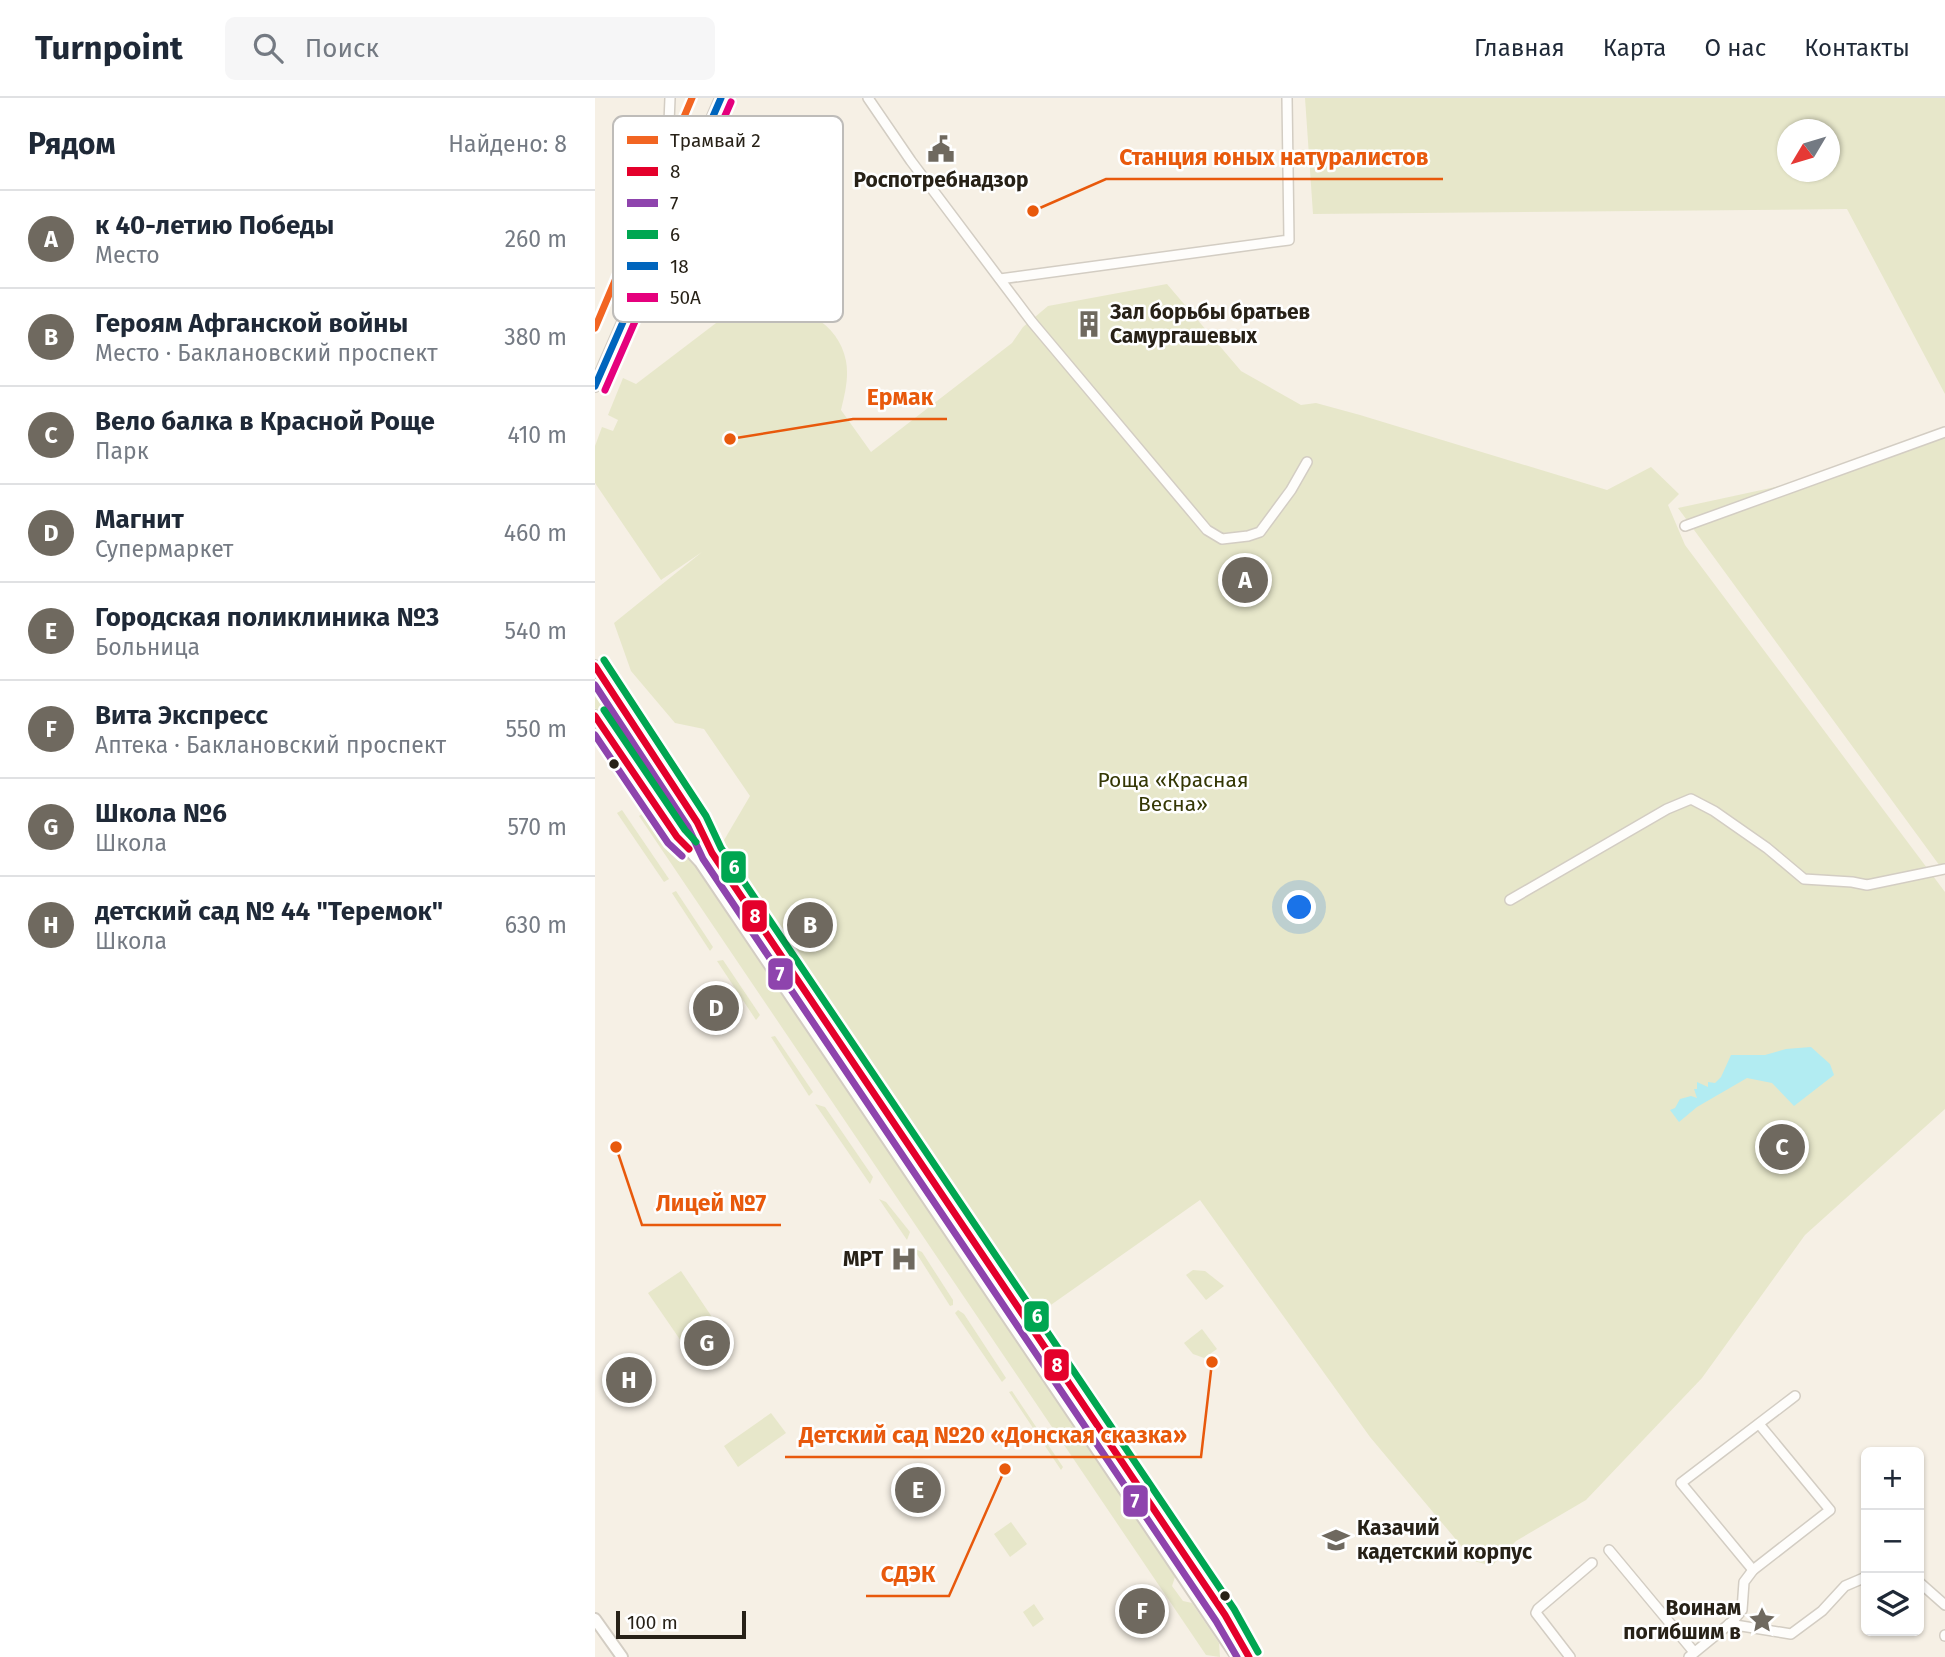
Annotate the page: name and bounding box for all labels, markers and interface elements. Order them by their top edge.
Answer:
search box [225,17,715,80]
text: Turnpoint [35,28,183,68]
icon: search [249,29,287,67]
text: Поиск [305,33,379,64]
text: Главная [1474,34,1565,62]
text: Карта [1603,34,1666,62]
text: О нас [1704,34,1766,62]
text: Контакты [1804,34,1910,62]
legend [613,116,843,322]
north arrow [1777,119,1840,182]
text: Рядом [28,126,116,162]
text: Трамвай 2 [670,129,761,152]
text: Найдено: 8 [448,130,567,158]
public building icon: Роспотребнадзор [926,134,956,164]
callout: Станция юных натуралистов [1106,135,1443,179]
text: Станция юных натуралистов [1119,143,1429,171]
text: 8 [670,160,680,183]
place label: Роспотребнадзор [854,167,1028,193]
text: 7 [670,192,678,215]
text: к 40-летию Победы [95,210,334,241]
text: 6 [670,223,680,246]
text: A [44,225,58,253]
text: 260 m [505,225,567,253]
text: Место [95,241,160,269]
text: 18 [670,255,689,278]
text: 50А [670,286,701,309]
place label: Зал борьбы братьев Самургашевых [1109,299,1310,349]
text: Героям Афганской войны [95,308,408,339]
building icon: Зал борьбы братьев Самургашевых [1074,309,1104,339]
text: B [44,323,58,351]
text: 380 m [504,323,567,351]
text: Место · Баклановский проспект [95,339,438,367]
callout: Ермак [853,375,947,419]
text: Ермак [867,383,934,411]
text: Вело балка в Красной Роще [95,406,435,437]
text: C [44,421,58,449]
text: 410 m [507,421,567,449]
text: Парк [95,437,149,465]
text: Магнит [95,504,184,535]
text: D [44,519,58,547]
text: 460 m [504,519,567,547]
text: Супермаркет [95,535,233,563]
pin: A [1222,554,1268,606]
text: Городская поликлиника №3 [95,602,439,633]
text: E [45,617,57,645]
text: 540 m [505,617,567,645]
text: Больница [95,633,200,661]
text: Вита Экспресс [95,700,268,731]
text: F [45,715,57,743]
text: 550 m [505,715,567,743]
text: Аптека · Баклановский проспект [95,731,446,759]
unlabelled marker [607,757,621,771]
park label: Роща «Красная Весна» [1097,767,1249,817]
text: Школа №6 [95,798,227,829]
text: G [44,813,58,841]
text: 570 m [507,813,567,841]
text: Школа [95,829,167,857]
line badge: 6 [720,850,747,884]
text: 6 [729,856,740,879]
your location [1282,890,1316,924]
text: детский сад № 44 "Теремок" [95,896,443,927]
line badge: 8 [741,899,768,933]
pin: B [787,899,833,951]
text: 8 [749,905,761,928]
text: H [43,911,59,939]
text: 630 m [505,911,567,939]
text: Школа [95,927,167,955]
line badge: 7 [767,957,794,991]
text: 7 [776,963,785,986]
pin: D [693,982,739,1034]
pin: C [1759,1121,1805,1173]
callout: Лицей №7 [642,1181,781,1225]
text: Лицей №7 [656,1189,766,1217]
hospital icon: МРТ [889,1244,919,1274]
place label: МРТ [843,1246,884,1272]
line badge: 6 [1023,1300,1050,1333]
text: 6 [1032,1305,1043,1328]
pin: G [684,1317,730,1369]
line badge: 8 [1043,1348,1070,1382]
pin: H [606,1354,652,1406]
text: 8 [1051,1354,1063,1377]
callout: Детский сад №20 «Донская сказка» [785,1413,1201,1457]
text: Детский сад №20 «Донская сказка» [798,1421,1187,1449]
map controls [1861,1447,1924,1636]
button: + [1861,1447,1924,1510]
pin: E [895,1464,941,1516]
line badge: 7 [1122,1484,1149,1518]
text: 7 [1131,1490,1140,1513]
button: − [1861,1510,1924,1573]
place label: Казачий кадетский корпус [1357,1515,1532,1565]
school or university icon: Казачий кадетский корпус [1321,1525,1351,1555]
callout: СДЭК [866,1552,949,1596]
text: СДЭК [881,1560,936,1588]
button: layers [1861,1573,1924,1636]
pin: F [1119,1585,1165,1637]
unlabelled marker [1218,1589,1232,1603]
place label: Воинам погибшим в [1623,1595,1741,1645]
place icon: Воинам погибшим в [1747,1605,1777,1635]
scale bar [616,1608,745,1640]
text: 100 m [627,1611,678,1634]

